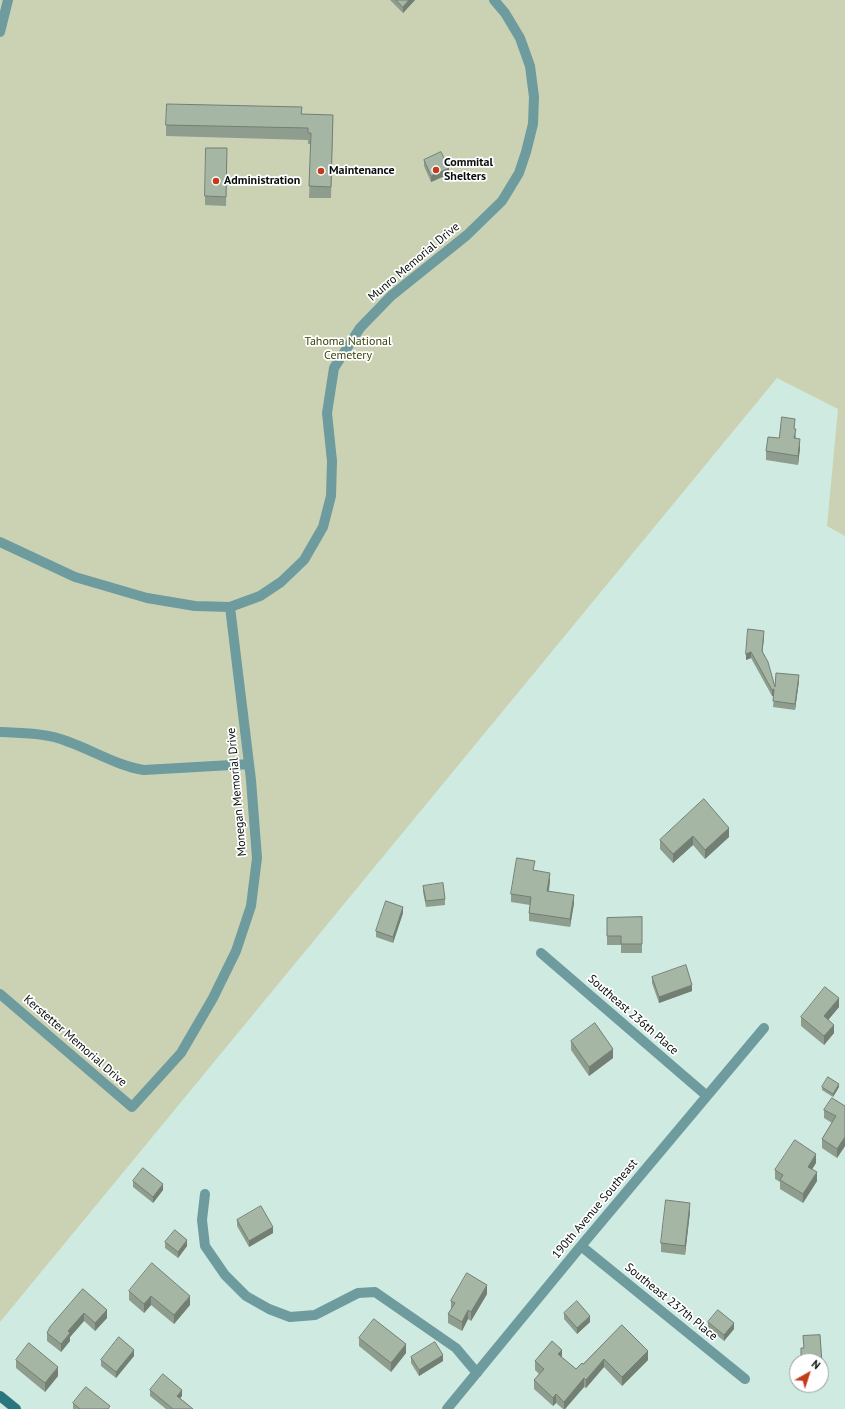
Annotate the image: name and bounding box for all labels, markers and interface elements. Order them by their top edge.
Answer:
place label: Commital Shelters [444,156,493,184]
place label: Maintenance [329,164,395,178]
marker: Commital Shelters [431,165,441,175]
marker: Maintenance [316,166,326,176]
place label: Administration [224,174,300,188]
marker: Administration [211,176,221,186]
street label: Munro Memorial Drive [365,220,463,304]
park label: Tahoma National Cemetery [304,335,392,363]
street label: Monegan Memorial Drive [224,727,250,857]
street label: Southeast 236th Place [585,972,681,1058]
street label: Kerstetter Memorial Drive [20,992,130,1090]
street label: 190th Avenue Southeast [549,1156,641,1262]
street label: Southeast 237th Place [622,1260,720,1344]
north arrow [789,1353,829,1393]
text: N [809,1357,823,1372]

